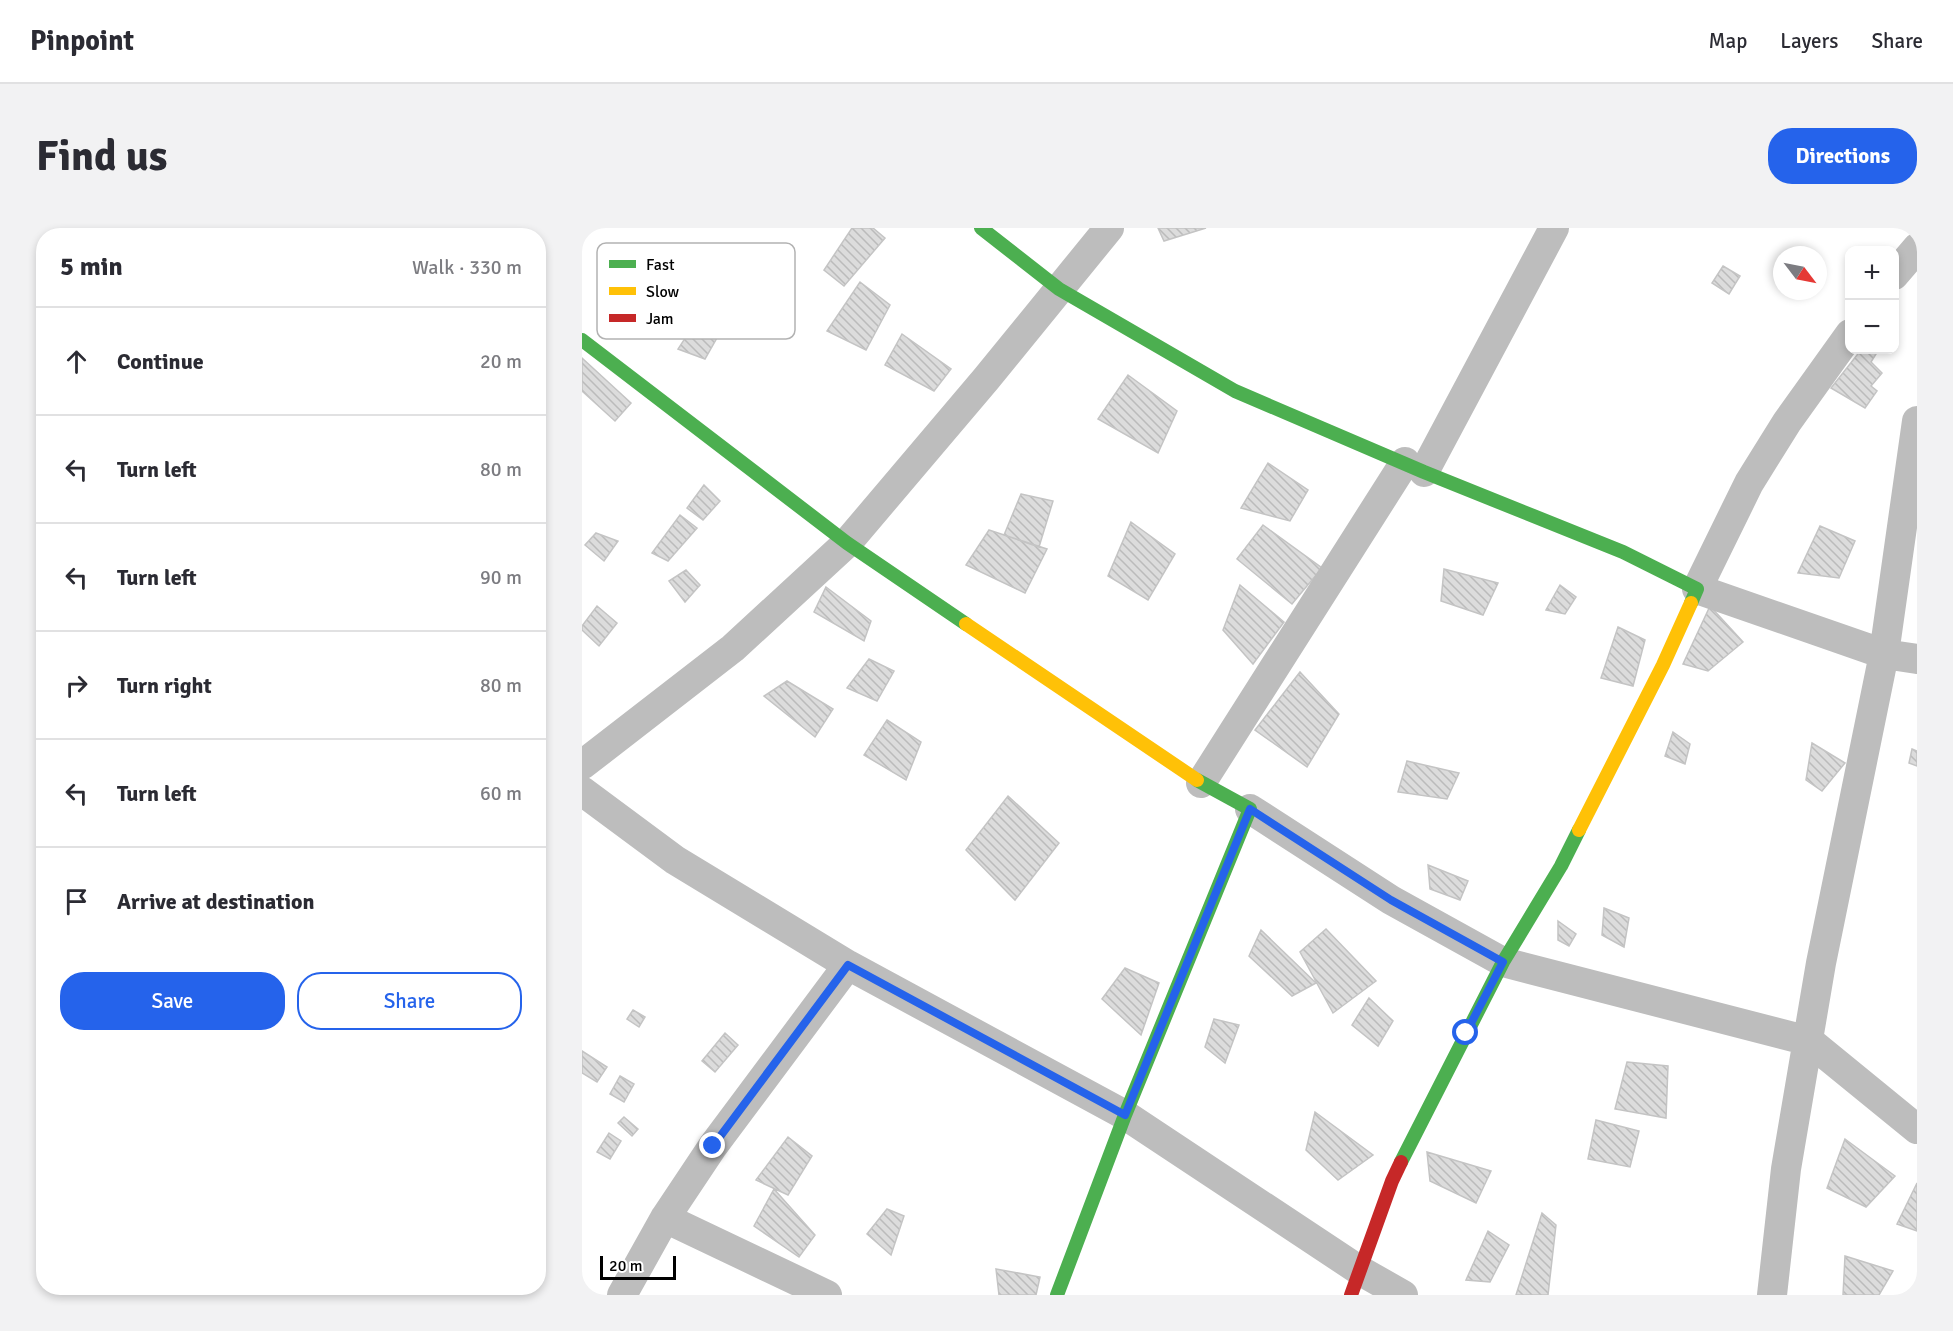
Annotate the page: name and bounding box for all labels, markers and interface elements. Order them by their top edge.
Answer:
text: Pinpoint [30,24,134,58]
text: Map [1709,28,1747,54]
text: Layers [1780,28,1838,54]
text: Share [1871,28,1923,54]
button: Directions [1768,128,1917,184]
text: Find us [36,131,167,182]
legend [597,243,795,339]
north arrow [1773,246,1827,300]
map controls [1845,246,1899,354]
button: + [1845,246,1899,300]
text: 5 min [60,251,123,283]
text: Walk · 330 m [412,255,522,280]
text: Fast [646,255,675,275]
text: Slow [646,282,680,302]
button: − [1845,300,1899,354]
text: Jam [646,309,674,329]
icon: ahead [60,345,93,378]
text: Continue [117,348,204,375]
text: 20 m [480,349,522,374]
icon: left [60,453,93,486]
text: Turn left [117,456,197,483]
text: 80 m [480,457,522,482]
icon: left [60,561,93,594]
text: Turn left [117,564,197,591]
text: 90 m [480,565,522,590]
icon: right [60,669,93,702]
text: Turn right [117,672,212,699]
text: 80 m [480,673,522,698]
icon: left [60,777,93,810]
text: Turn left [117,780,197,807]
text: 60 m [480,781,522,806]
icon: arrive [60,885,93,918]
text: Arrive at destination [117,888,314,915]
button: Save [60,972,285,1030]
button: Share [297,972,522,1030]
route start [1452,1019,1478,1045]
route end [699,1132,725,1158]
scale bar [600,1253,676,1280]
text: 20 m [609,1256,643,1276]

